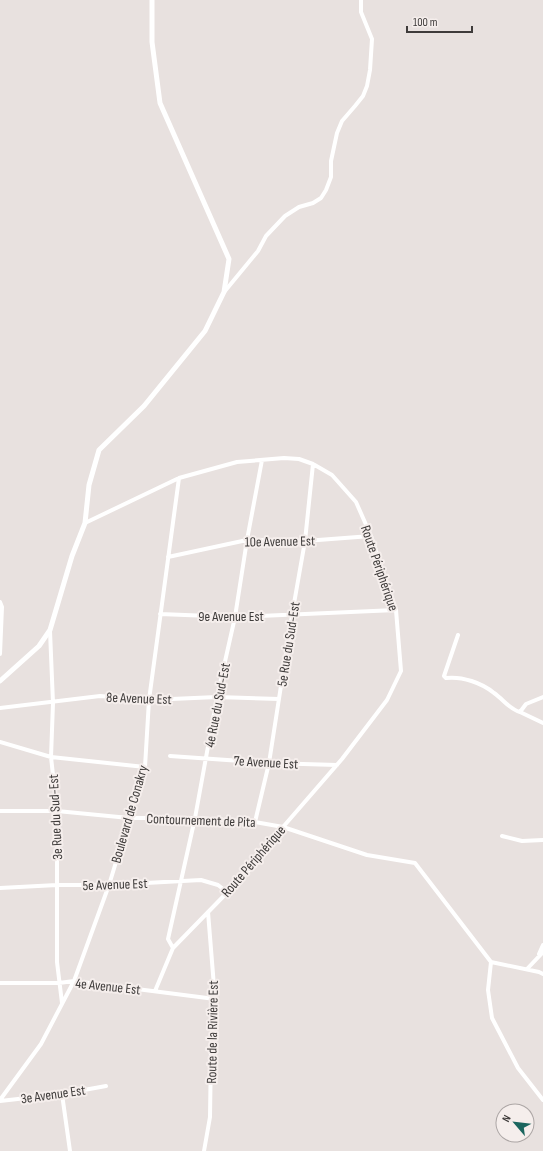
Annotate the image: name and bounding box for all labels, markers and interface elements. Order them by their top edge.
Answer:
scale bar [407,8,472,34]
text: 100 m [413,15,438,30]
street label: Route Périphérique [357,523,402,613]
street label: 10e Avenue Est [245,532,315,551]
street label: 5e Rue du Sud-Est [273,601,304,688]
street label: 9e Avenue Est [198,608,264,625]
street label: 4e Rue du Sud-Est [201,661,234,749]
street label: 8e Avenue Est [106,689,172,708]
street label: 7e Avenue Est [233,752,299,773]
street label: Boulevard de Conakry [107,763,152,865]
street label: 3e Rue du Sud-Est [45,774,66,860]
street label: Contournement de Pita [146,810,256,831]
street label: Route Périphérique [218,822,289,901]
street label: 5e Avenue Est [82,875,148,894]
street label: 4e Avenue Est [75,975,141,998]
street label: Route de la Rivière Est [203,980,222,1084]
street label: 3e Avenue Est [20,1082,87,1107]
north arrow [495,1103,535,1143]
text: N [499,1113,514,1124]

